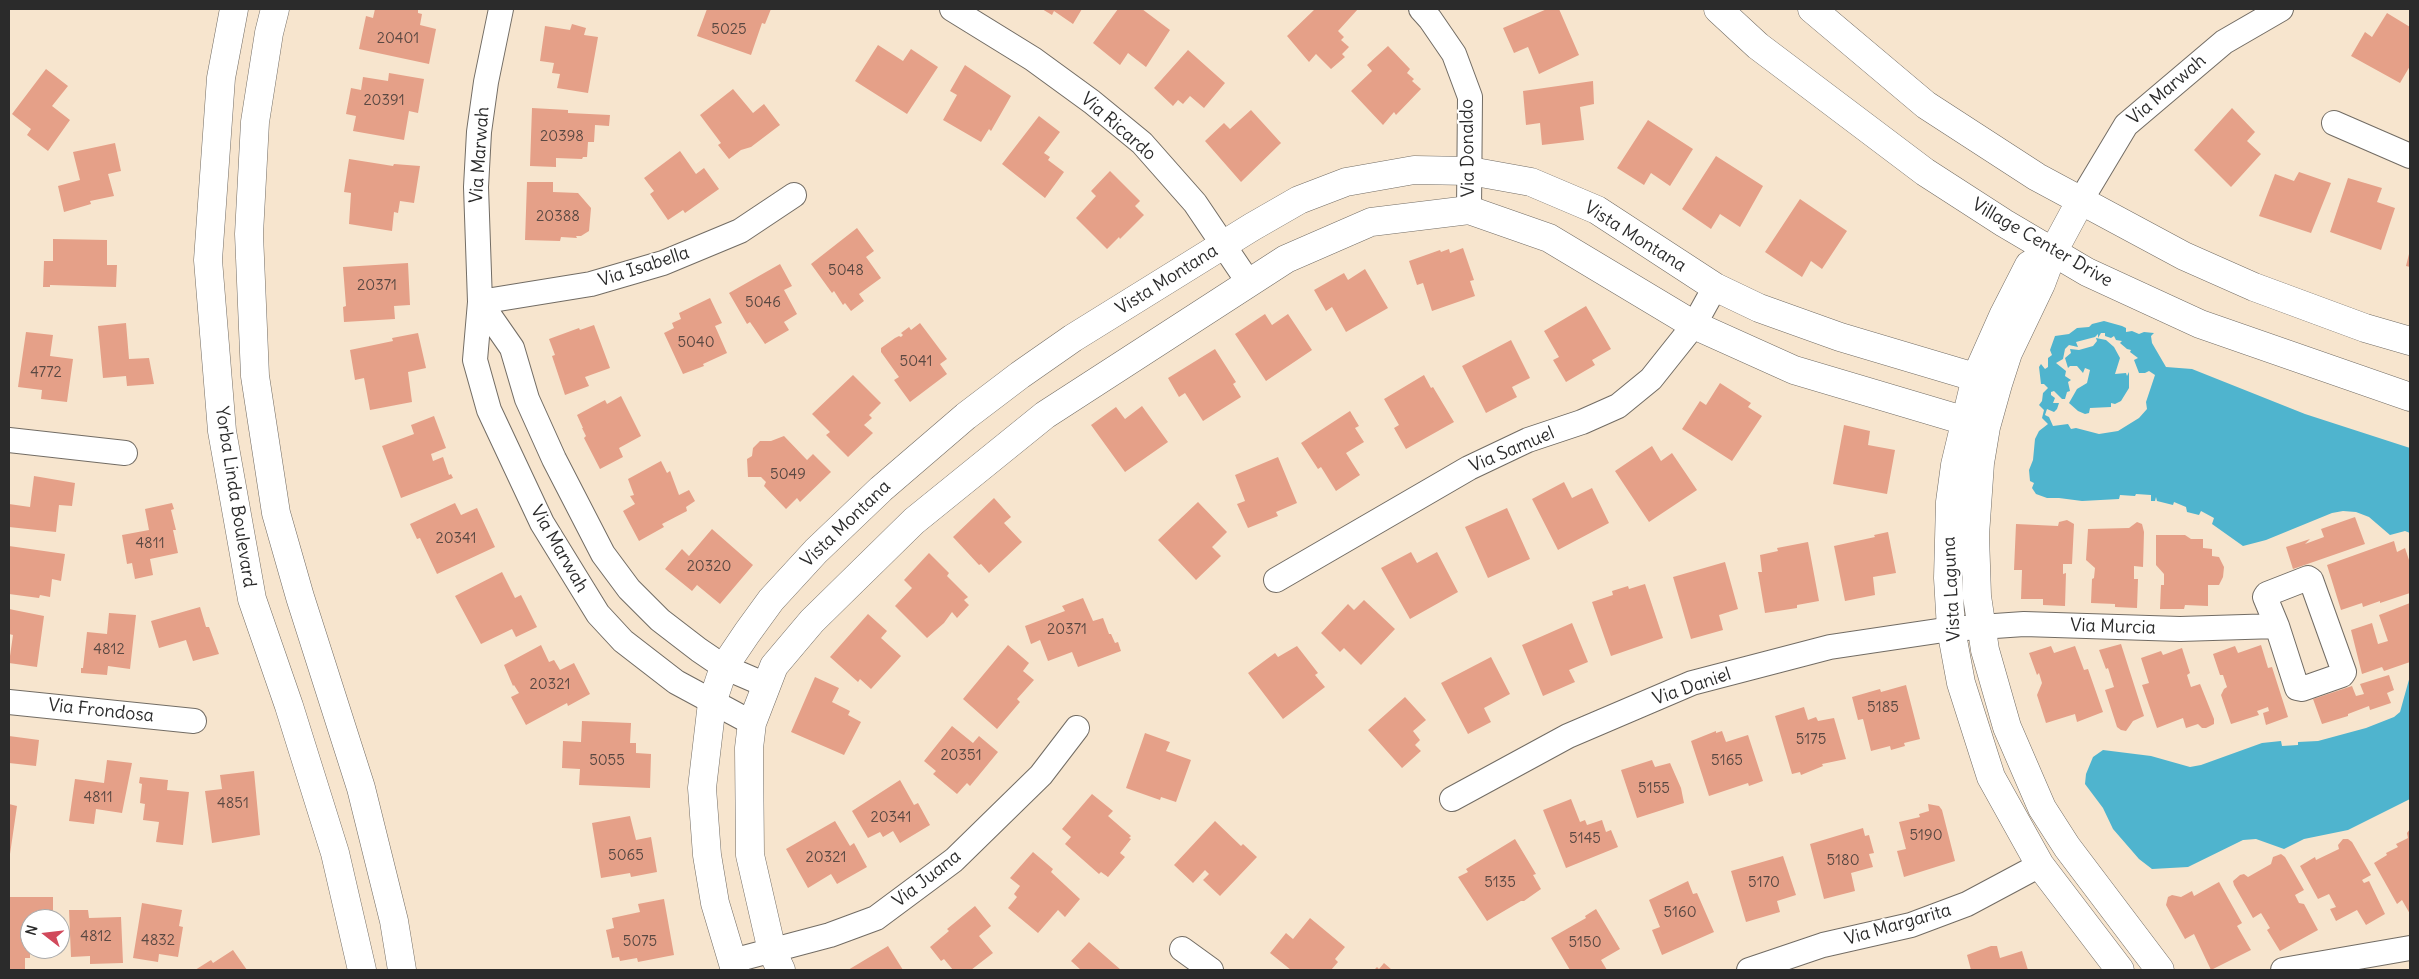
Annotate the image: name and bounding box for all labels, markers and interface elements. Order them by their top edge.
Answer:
house number: 5025 [711,21,747,39]
house number: 20401 [377,30,419,48]
street label: Via Marwah [2123,50,2211,130]
street label: Via Ricardo [1076,89,1160,165]
house number: 20391 [363,92,405,110]
street label: Via Donaldo [1456,99,1480,197]
street label: Via Marwah [466,106,494,204]
house number: 20398 [540,128,584,146]
street label: Village Center Drive [1968,194,2116,292]
street label: Vista Montana [1580,197,1690,277]
house number: 20388 [536,208,580,226]
street label: Vista Montana [1112,240,1222,320]
street label: Via Isabella [596,242,692,292]
house number: 5048 [828,262,864,280]
house number: 20371 [357,277,397,295]
house number: 5046 [745,294,781,312]
house number: 5040 [677,334,715,352]
house number: 5041 [900,353,932,371]
house number: 4772 [30,364,62,382]
street label: Yorba Linda Boulevard [210,405,260,589]
street label: Via Samuel [1466,422,1558,478]
house number: 5049 [770,466,806,484]
street label: Vista Montana [797,476,895,572]
street label: Via Marwah [525,502,593,596]
house number: 20341 [435,530,477,548]
house number: 4811 [135,535,165,553]
street label: Vista Laguna [1938,536,1966,642]
house number: 20320 [687,558,731,576]
street label: Via Murcia [2070,615,2156,639]
house number: 20371 [1047,621,1087,639]
house number: 4812 [93,641,125,659]
street label: Via Daniel [1650,664,1734,710]
house number: 20321 [530,676,570,694]
street label: Via Frondosa [47,695,155,727]
house number: 5185 [1867,699,1899,717]
house number: 5175 [1796,731,1826,749]
house number: 20351 [940,747,982,765]
house number: 5055 [589,752,625,770]
house number: 5165 [1711,752,1743,770]
house number: 5155 [1638,780,1670,798]
house number: 4811 [83,789,113,807]
house number: 4851 [217,795,249,813]
house number: 20341 [870,809,912,827]
house number: 5190 [1909,827,1943,845]
house number: 5145 [1569,830,1601,848]
street label: Via Juana [889,846,965,912]
house number: 5065 [608,847,644,865]
house number: 20321 [806,849,846,867]
house number: 5180 [1826,852,1860,870]
house number: 5135 [1484,874,1516,892]
house number: 5170 [1748,874,1780,892]
street label: Via Margarita [1842,899,1954,951]
house number: 5160 [1663,904,1697,922]
north arrow [20,909,70,959]
text: N [22,923,42,937]
house number: 4812 [80,928,112,946]
house number: 4832 [141,932,175,950]
house number: 5075 [623,933,657,951]
house number: 5150 [1568,934,1602,952]

